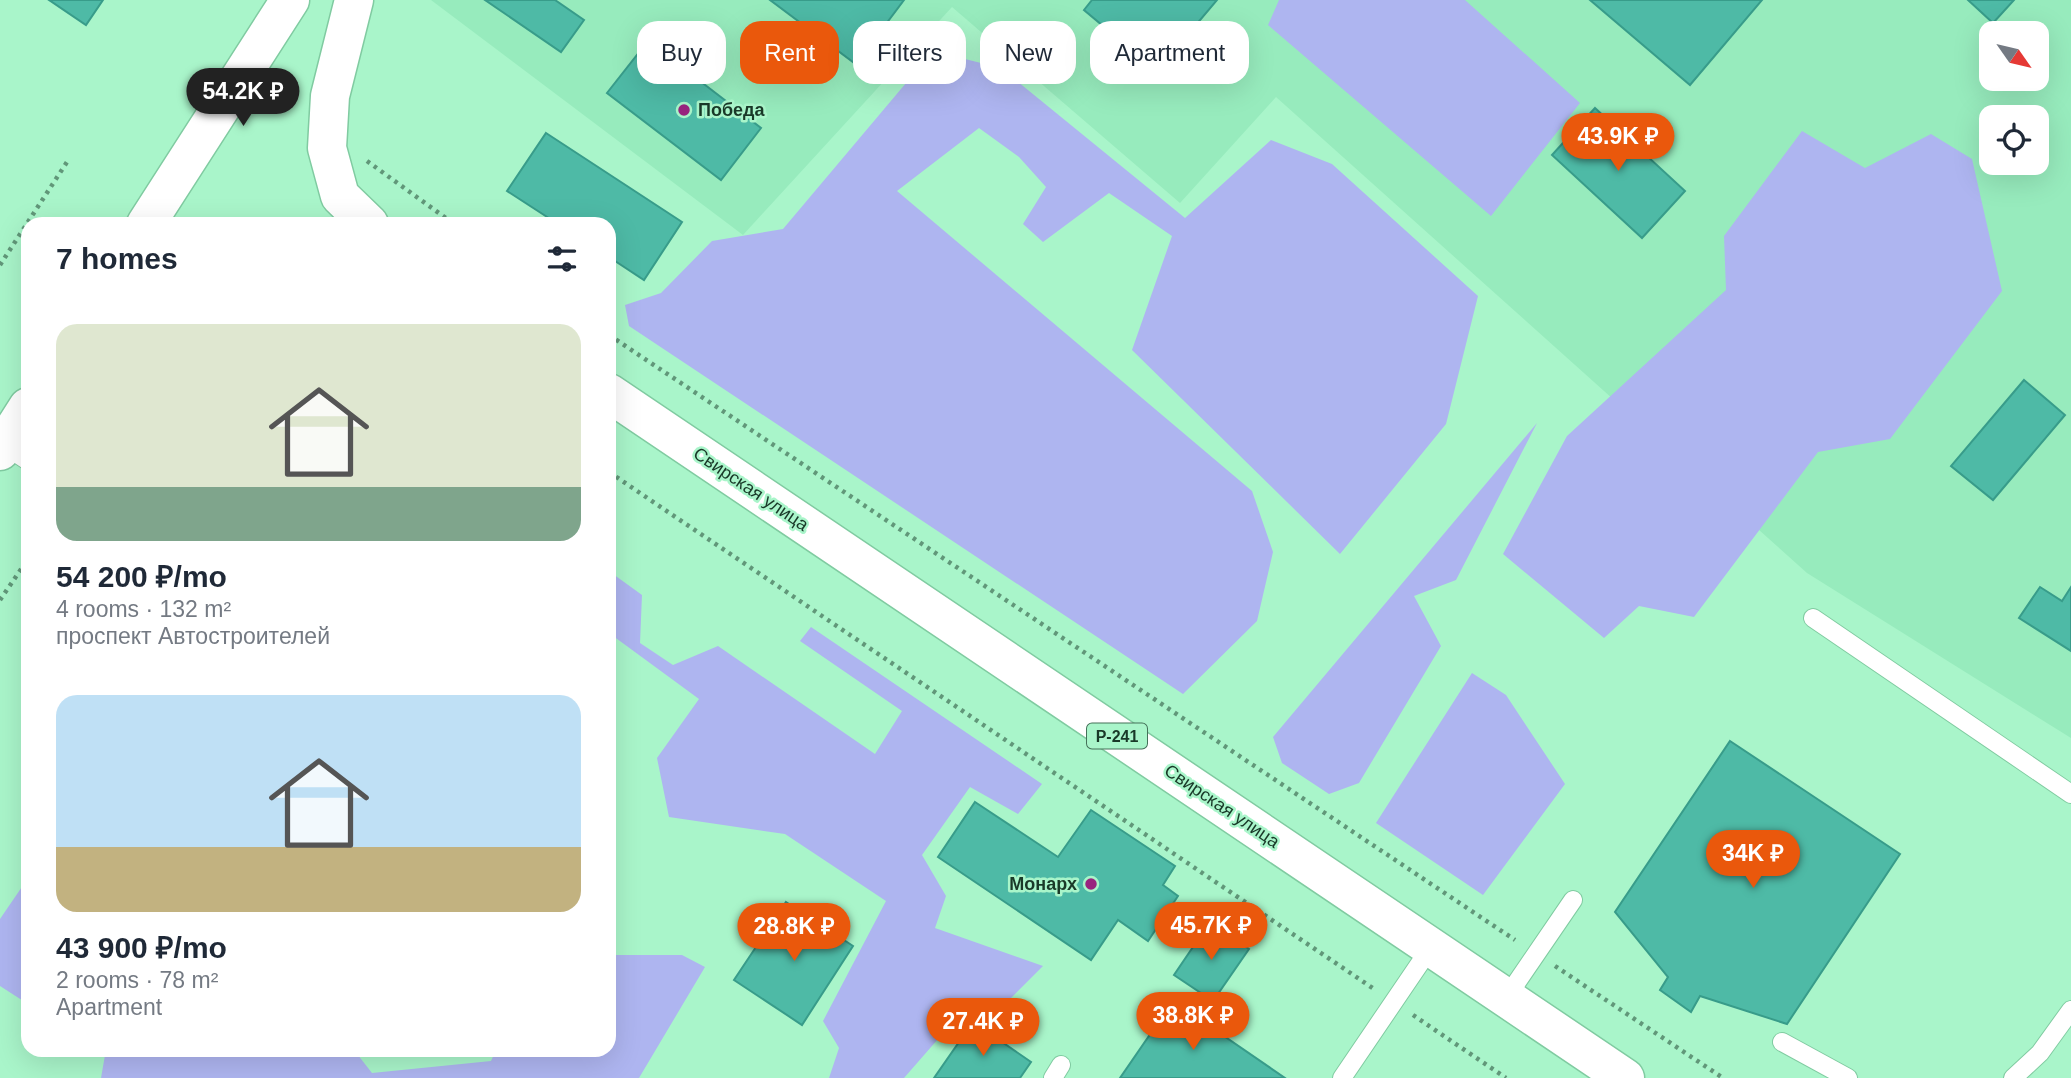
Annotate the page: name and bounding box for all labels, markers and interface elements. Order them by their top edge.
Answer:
chip: Buy [637,21,726,84]
chip: Rent [740,21,839,84]
chip: Filters [853,21,966,84]
chip: New [980,21,1076,84]
chip: Apartment [1090,21,1249,84]
north arrow [1979,21,2049,91]
map controls [1979,21,2049,175]
pin: 54.2K ₽ [178,68,308,128]
text: 54.2K ₽ [202,78,284,104]
place label: Победа [698,100,765,120]
marker: Победа [676,102,692,118]
button: locate [1979,105,2049,175]
pin: 43.9K ₽ [1553,114,1683,173]
text: 43.9K ₽ [1577,123,1659,149]
icon: filters [543,240,581,278]
text: 7 homes [56,242,178,275]
icon: home [256,369,382,495]
street label: Свирская улица [690,443,813,535]
text: 54 200 ₽/mo [56,560,227,593]
text: 4 rooms · 132 m² [56,596,231,622]
text: проспект Автостроителей [56,623,330,649]
road number: Р-241 [1087,723,1147,748]
icon: home [256,740,382,866]
street label: Свирская улица [1161,760,1284,852]
pin: 34K ₽ [1704,830,1802,890]
text: 34K ₽ [1722,840,1784,866]
place label: Монарх [1009,874,1077,894]
marker: Монарх [1083,876,1099,892]
pin: 45.7K ₽ [1146,902,1276,962]
pin: 28.8K ₽ [729,904,859,963]
text: 45.7K ₽ [1170,912,1252,938]
text: 28.8K ₽ [753,913,835,939]
text: 43 900 ₽/mo [56,931,227,964]
text: 2 rooms · 78 m² [56,967,218,993]
pin: 38.8K ₽ [1128,992,1258,1052]
text: Apartment [56,994,162,1020]
pin: 27.4K ₽ [918,998,1048,1058]
text: 38.8K ₽ [1152,1002,1234,1028]
text: 27.4K ₽ [942,1008,1024,1034]

